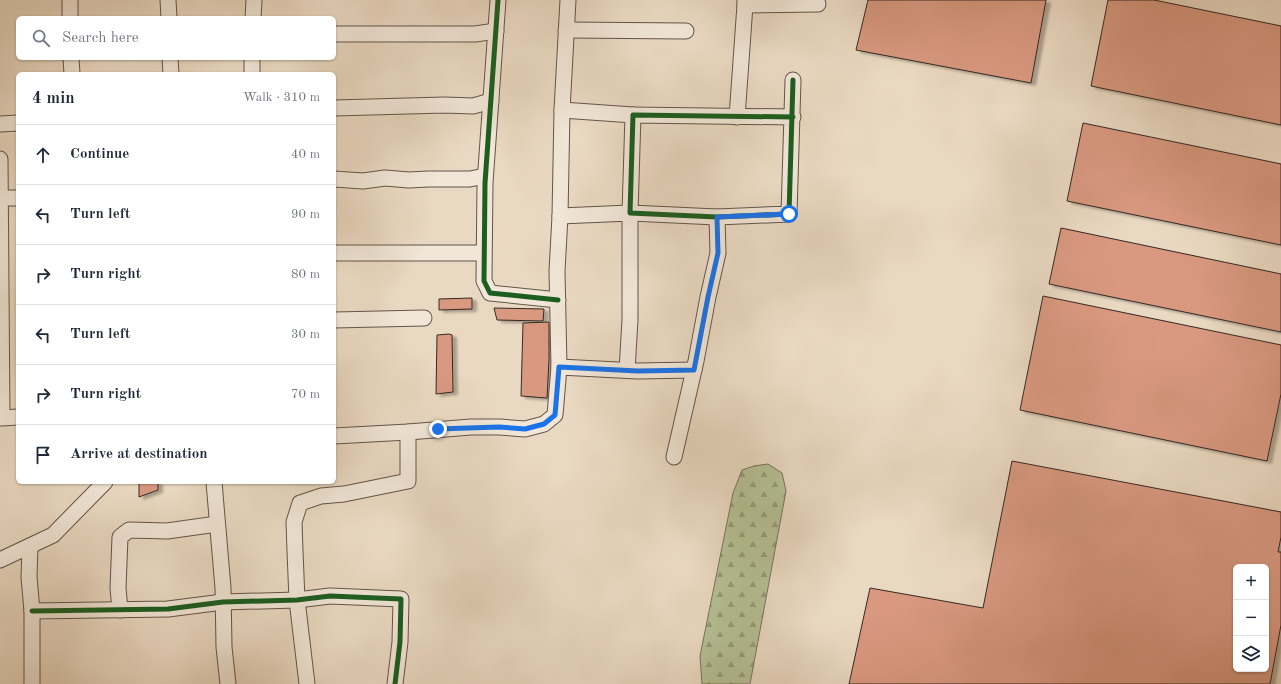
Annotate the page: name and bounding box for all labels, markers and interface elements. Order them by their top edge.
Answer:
search box [16,16,336,60]
icon: search [30,27,52,49]
text: Search here [62,31,139,46]
text: 4 min [32,90,75,107]
text: Walk · 310 m [243,91,320,104]
icon: ahead [32,144,54,166]
text: Continue [70,147,129,162]
text: 40 m [291,148,320,161]
icon: left [32,204,54,226]
route start [780,205,798,223]
text: Turn left [70,207,130,222]
text: 90 m [291,208,320,221]
icon: right [32,264,54,286]
text: Turn right [70,267,141,282]
text: 80 m [291,268,320,281]
icon: left [32,324,54,346]
text: Turn left [70,327,130,342]
text: 30 m [291,328,320,341]
icon: right [32,384,54,406]
text: Turn right [70,387,141,402]
text: 70 m [291,388,320,401]
route end [429,420,447,438]
icon: arrive [32,444,54,466]
text: Arrive at destination [70,447,208,462]
map controls [1233,564,1269,672]
button: + [1233,564,1269,600]
button: − [1233,600,1269,636]
button: layers [1233,636,1269,672]

